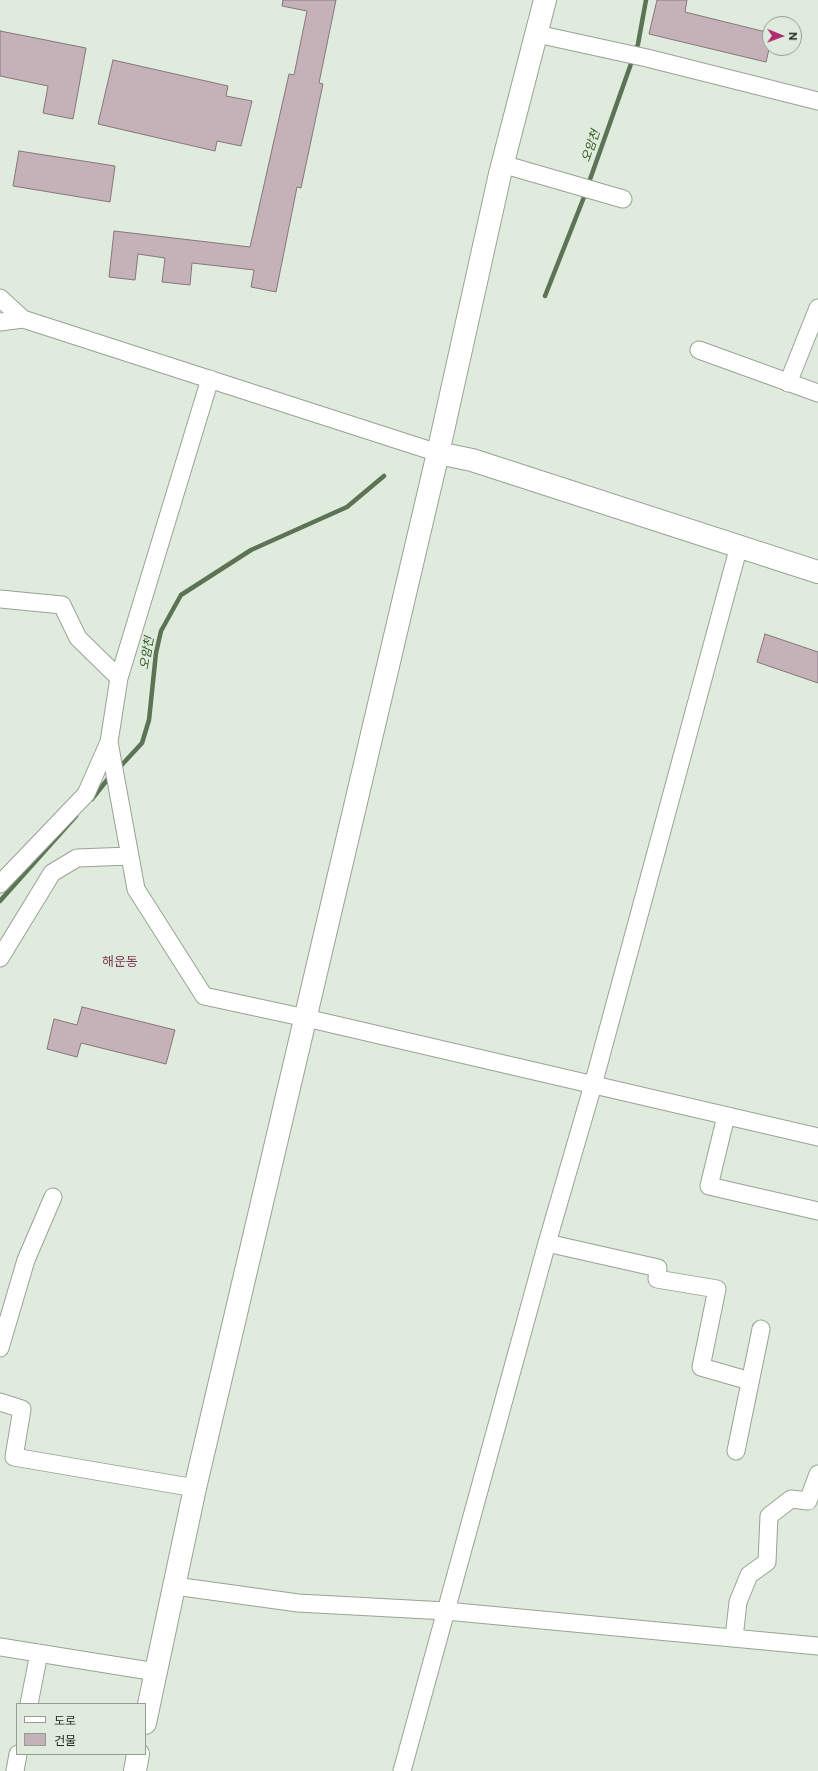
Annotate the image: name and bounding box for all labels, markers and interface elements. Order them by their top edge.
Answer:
north arrow [762,16,802,56]
text: N [787,32,799,41]
water label: 오암천 [579,128,603,164]
water label: 오암천 [137,635,157,671]
district label: 해운동 [102,954,138,970]
legend [16,1703,146,1755]
text: 도로 [54,1714,76,1728]
text: 건물 [54,1734,76,1748]

